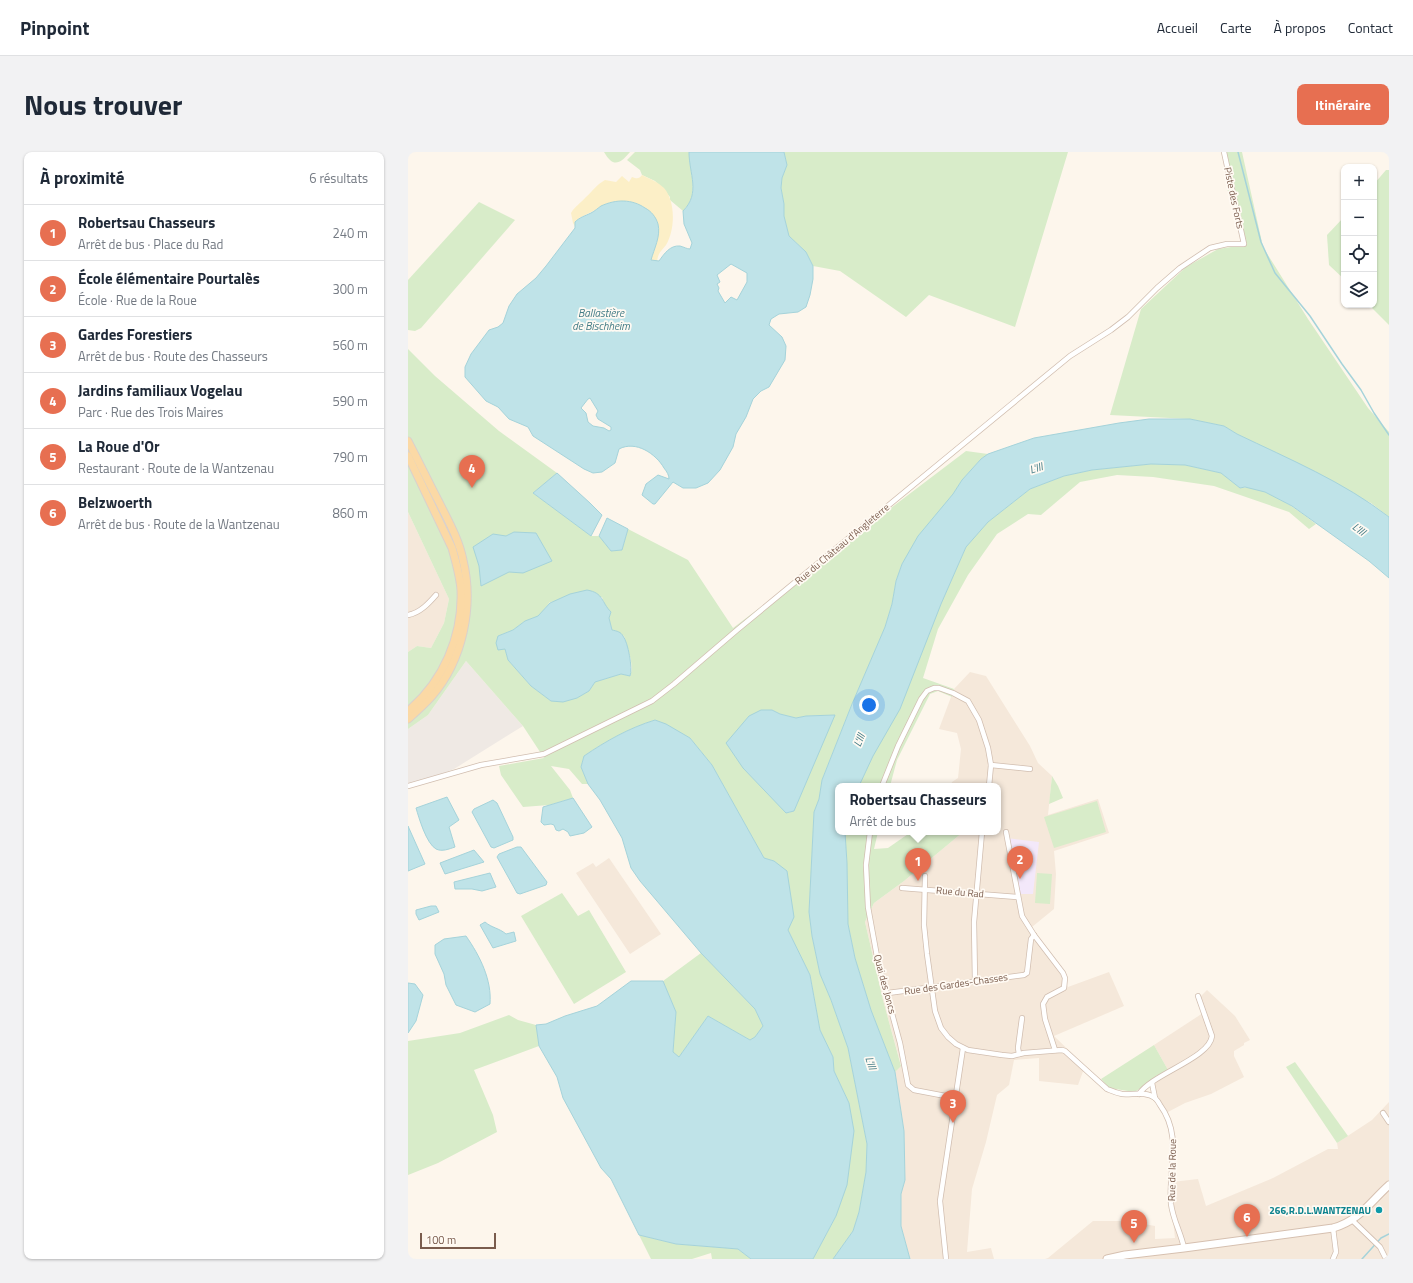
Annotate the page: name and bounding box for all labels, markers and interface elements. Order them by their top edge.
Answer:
text: Pinpoint [20,13,89,42]
text: Accueil [1157,17,1198,38]
text: Carte [1220,17,1252,38]
text: À propos [1274,17,1326,38]
text: Contact [1348,17,1393,38]
text: Nous trouver [24,83,182,126]
button: Itinéraire [1297,84,1389,125]
map controls [1341,164,1377,308]
button: + [1341,164,1377,200]
text: À proximité [40,165,124,191]
street label: Piste des Forts [1220,166,1248,231]
text: 6 résultats [309,168,368,188]
button: − [1341,200,1377,236]
text: Robertsau Chasseurs [78,211,215,234]
text: 1 [49,223,57,243]
text: 240 m [332,223,368,243]
text: Arrêt de bus · Place du Rad [78,234,223,254]
button: locate [1341,236,1377,272]
text: École élémentaire Pourtalès [78,267,260,290]
button: layers [1341,272,1377,308]
text: 2 [49,279,57,299]
text: 300 m [332,279,368,299]
text: École · Rue de la Roue [78,290,197,310]
water label: Ballastière de Bischheim [572,305,630,334]
text: Gardes Forestiers [78,323,192,346]
text: 3 [49,335,57,355]
text: 560 m [332,335,368,355]
text: Arrêt de bus · Route des Chasseurs [78,346,268,366]
text: Jardins familiaux Vogelau [78,379,243,402]
text: 4 [49,391,57,411]
text: 590 m [332,391,368,411]
text: Parc · Rue des Trois Maires [78,402,223,422]
text: La Roue d'Or [78,435,160,458]
text: 5 [49,447,57,467]
text: 790 m [332,447,368,467]
pin: 4 [459,455,485,488]
text: Restaurant · Route de la Wantzenau [78,458,274,478]
water label: L'Ill [1027,458,1046,478]
text: Belzwoerth [78,491,152,514]
street label: Rue du Château d'Angleterre [791,500,893,588]
text: 6 [49,503,57,523]
text: 860 m [332,503,368,523]
text: Arrêt de bus · Route de la Wantzenau [78,514,280,534]
water label: L'Ill [1349,519,1370,540]
your location [859,695,879,715]
water label: L'Ill [849,729,869,749]
popup [835,783,1001,835]
text: Robertsau Chasseurs [849,788,987,811]
text: Arrêt de bus [849,811,916,831]
pin: 2 [1007,846,1033,879]
pin: 1 [905,848,931,881]
street label: Rue du Rad [935,882,985,902]
street label: Quai des Joncs [870,953,900,1016]
street label: Rue des Gardes-Chasses [903,969,1009,999]
water label: L'Ill [861,1054,881,1073]
pin: 3 [940,1090,966,1123]
street label: Rue de la Roue [1164,1139,1180,1201]
place label: 266,R.D.L.WANTZENAU [1269,1203,1371,1218]
pin: 6 [1234,1204,1260,1237]
marker: 266,R.D.L.WANTZENAU [1374,1205,1384,1215]
pin: 5 [1121,1210,1147,1243]
scale bar [420,1231,496,1250]
text: 100 m [426,1232,456,1248]

